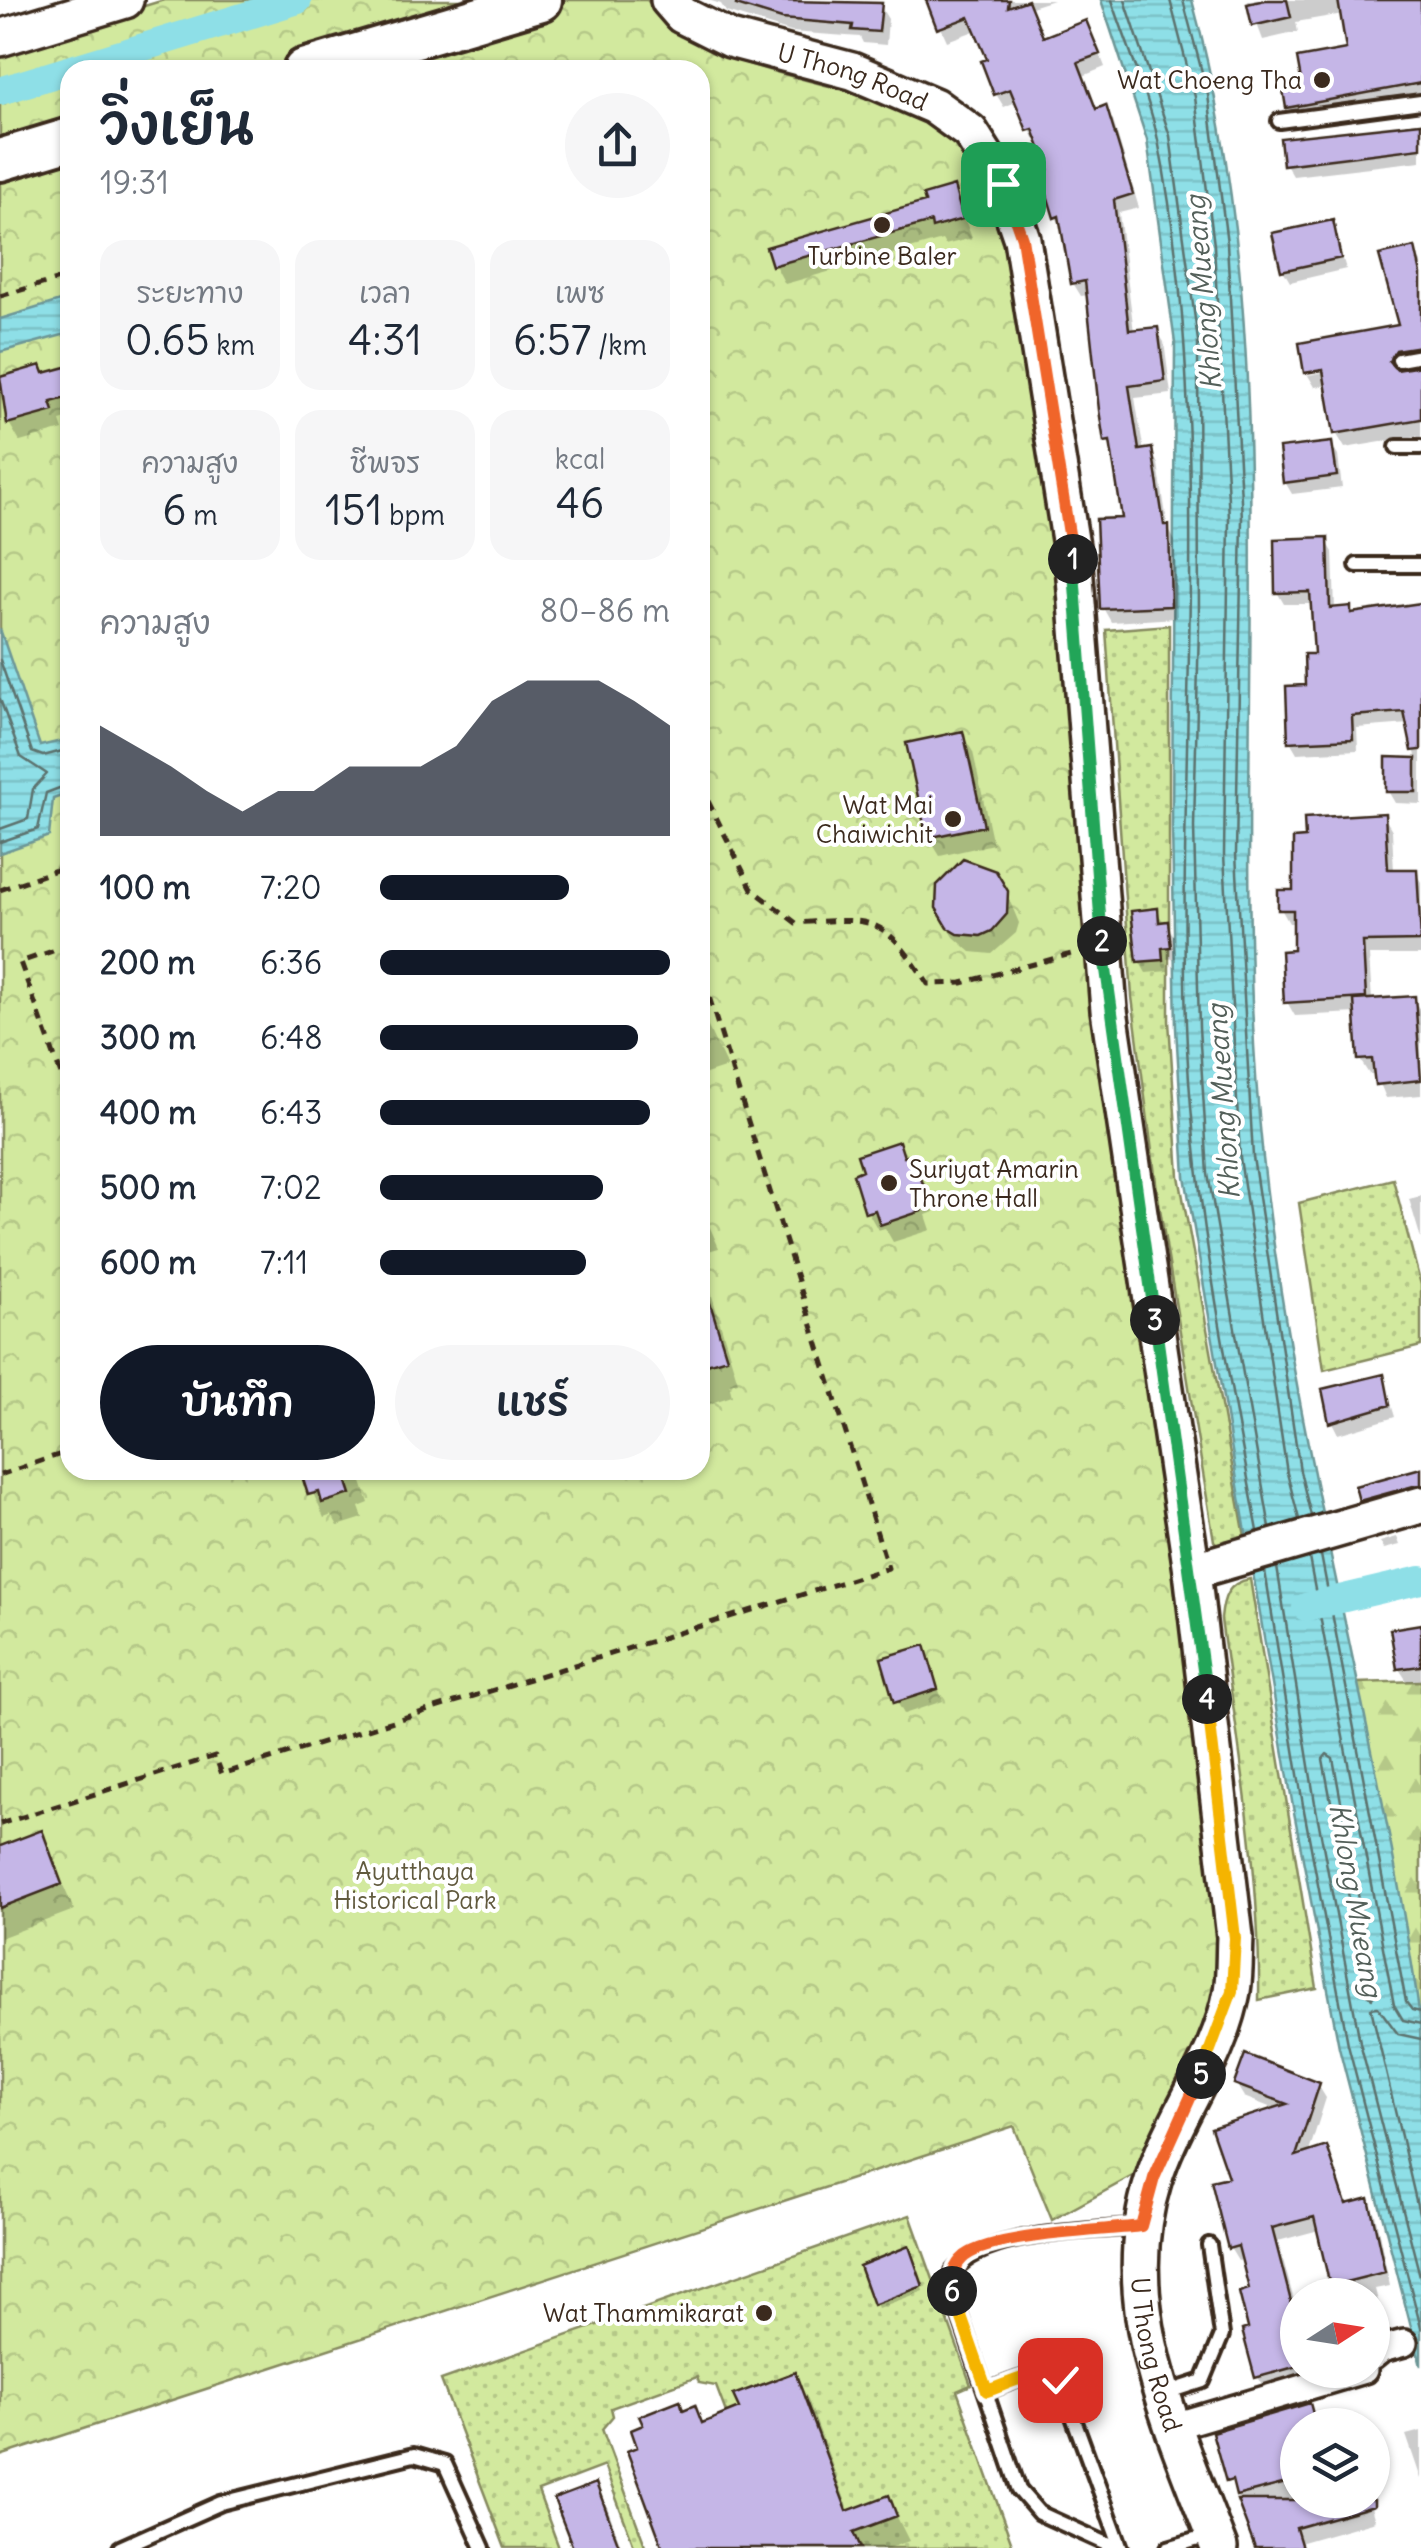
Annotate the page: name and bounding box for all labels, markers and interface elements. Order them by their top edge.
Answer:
street label: U Thong Road [774,36,933,118]
place label: Wat Choeng Tha [1117,64,1302,96]
marker: Wat Choeng Tha [1311,69,1333,91]
text: วิ่งเย็น [100,90,254,159]
button: share [565,93,670,198]
pin [961,142,1046,227]
icon: arrive [976,157,1031,212]
text: 19:31 [100,162,169,203]
water label: Khlong Mueang [1176,192,1229,392]
marker: Turbine Baler [871,214,893,236]
place label: Turbine Baler [807,240,957,272]
text: ระยะทาง [137,275,243,311]
text: เวลา [359,275,411,311]
text: เพซ [555,275,605,311]
text: 0.65 [125,314,210,366]
text: 4:31 [348,314,422,366]
text: 6:57 [513,314,591,366]
text: km [210,327,255,363]
text: /km [591,327,647,363]
text: kcal [555,441,605,477]
text: ความสูง [142,445,238,481]
text: ชีพจร [350,445,420,481]
text: 46 [556,477,604,529]
text: 6 [162,484,187,536]
text: 151 [325,484,382,536]
text: m [187,497,218,533]
text: bpm [382,497,445,533]
pin: 1 [1048,534,1098,584]
text: 1 [1067,541,1079,577]
text: 80–86 m [540,590,670,631]
text: ความสูง [100,602,211,643]
place label: Wat Mai Chaiwichit [816,789,933,850]
marker: Wat Mai Chaiwichit [942,808,964,830]
text: 100 m [100,867,191,908]
text: 7:20 [260,867,322,908]
pin: 2 [1077,916,1127,966]
text: 2 [1094,923,1110,959]
text: 200 m [100,942,195,983]
text: 6:36 [260,942,322,983]
water label: Khlong Mueang [1198,1001,1248,1201]
text: 300 m [100,1017,196,1058]
text: 6:48 [260,1017,323,1058]
text: 400 m [100,1092,196,1133]
text: 6:43 [260,1092,322,1133]
place label: Suriyat Amarin Throne Hall [909,1153,1079,1214]
text: 500 m [100,1167,196,1208]
text: 7:02 [260,1167,322,1208]
marker: Suriyat Amarin Throne Hall [878,1172,900,1194]
text: 600 m [100,1242,196,1283]
text: 7:11 [260,1242,308,1283]
pin: 3 [1130,1295,1180,1345]
text: 3 [1147,1302,1163,1338]
button: บันทึก [100,1345,375,1460]
button: แชร์ [395,1345,670,1460]
pin: 4 [1182,1674,1232,1724]
text: 4 [1199,1681,1215,1717]
water label: Khlong Mueang [1321,1801,1391,2002]
park label: Ayutthaya Historical Park [333,1855,497,1916]
pin: 5 [1176,2049,1226,2099]
text: 5 [1193,2056,1209,2092]
pin: 6 [927,2266,977,2316]
text: 6 [944,2273,960,2309]
street label: U Thong Road [1124,2276,1189,2436]
north arrow [1280,2278,1390,2388]
map controls [1280,2278,1390,2518]
place label: Wat Thammikarat [543,2297,744,2329]
marker: Wat Thammikarat [753,2302,775,2324]
pin [1018,2338,1103,2423]
icon: check [1033,2353,1088,2408]
button: layers [1280,2408,1390,2518]

